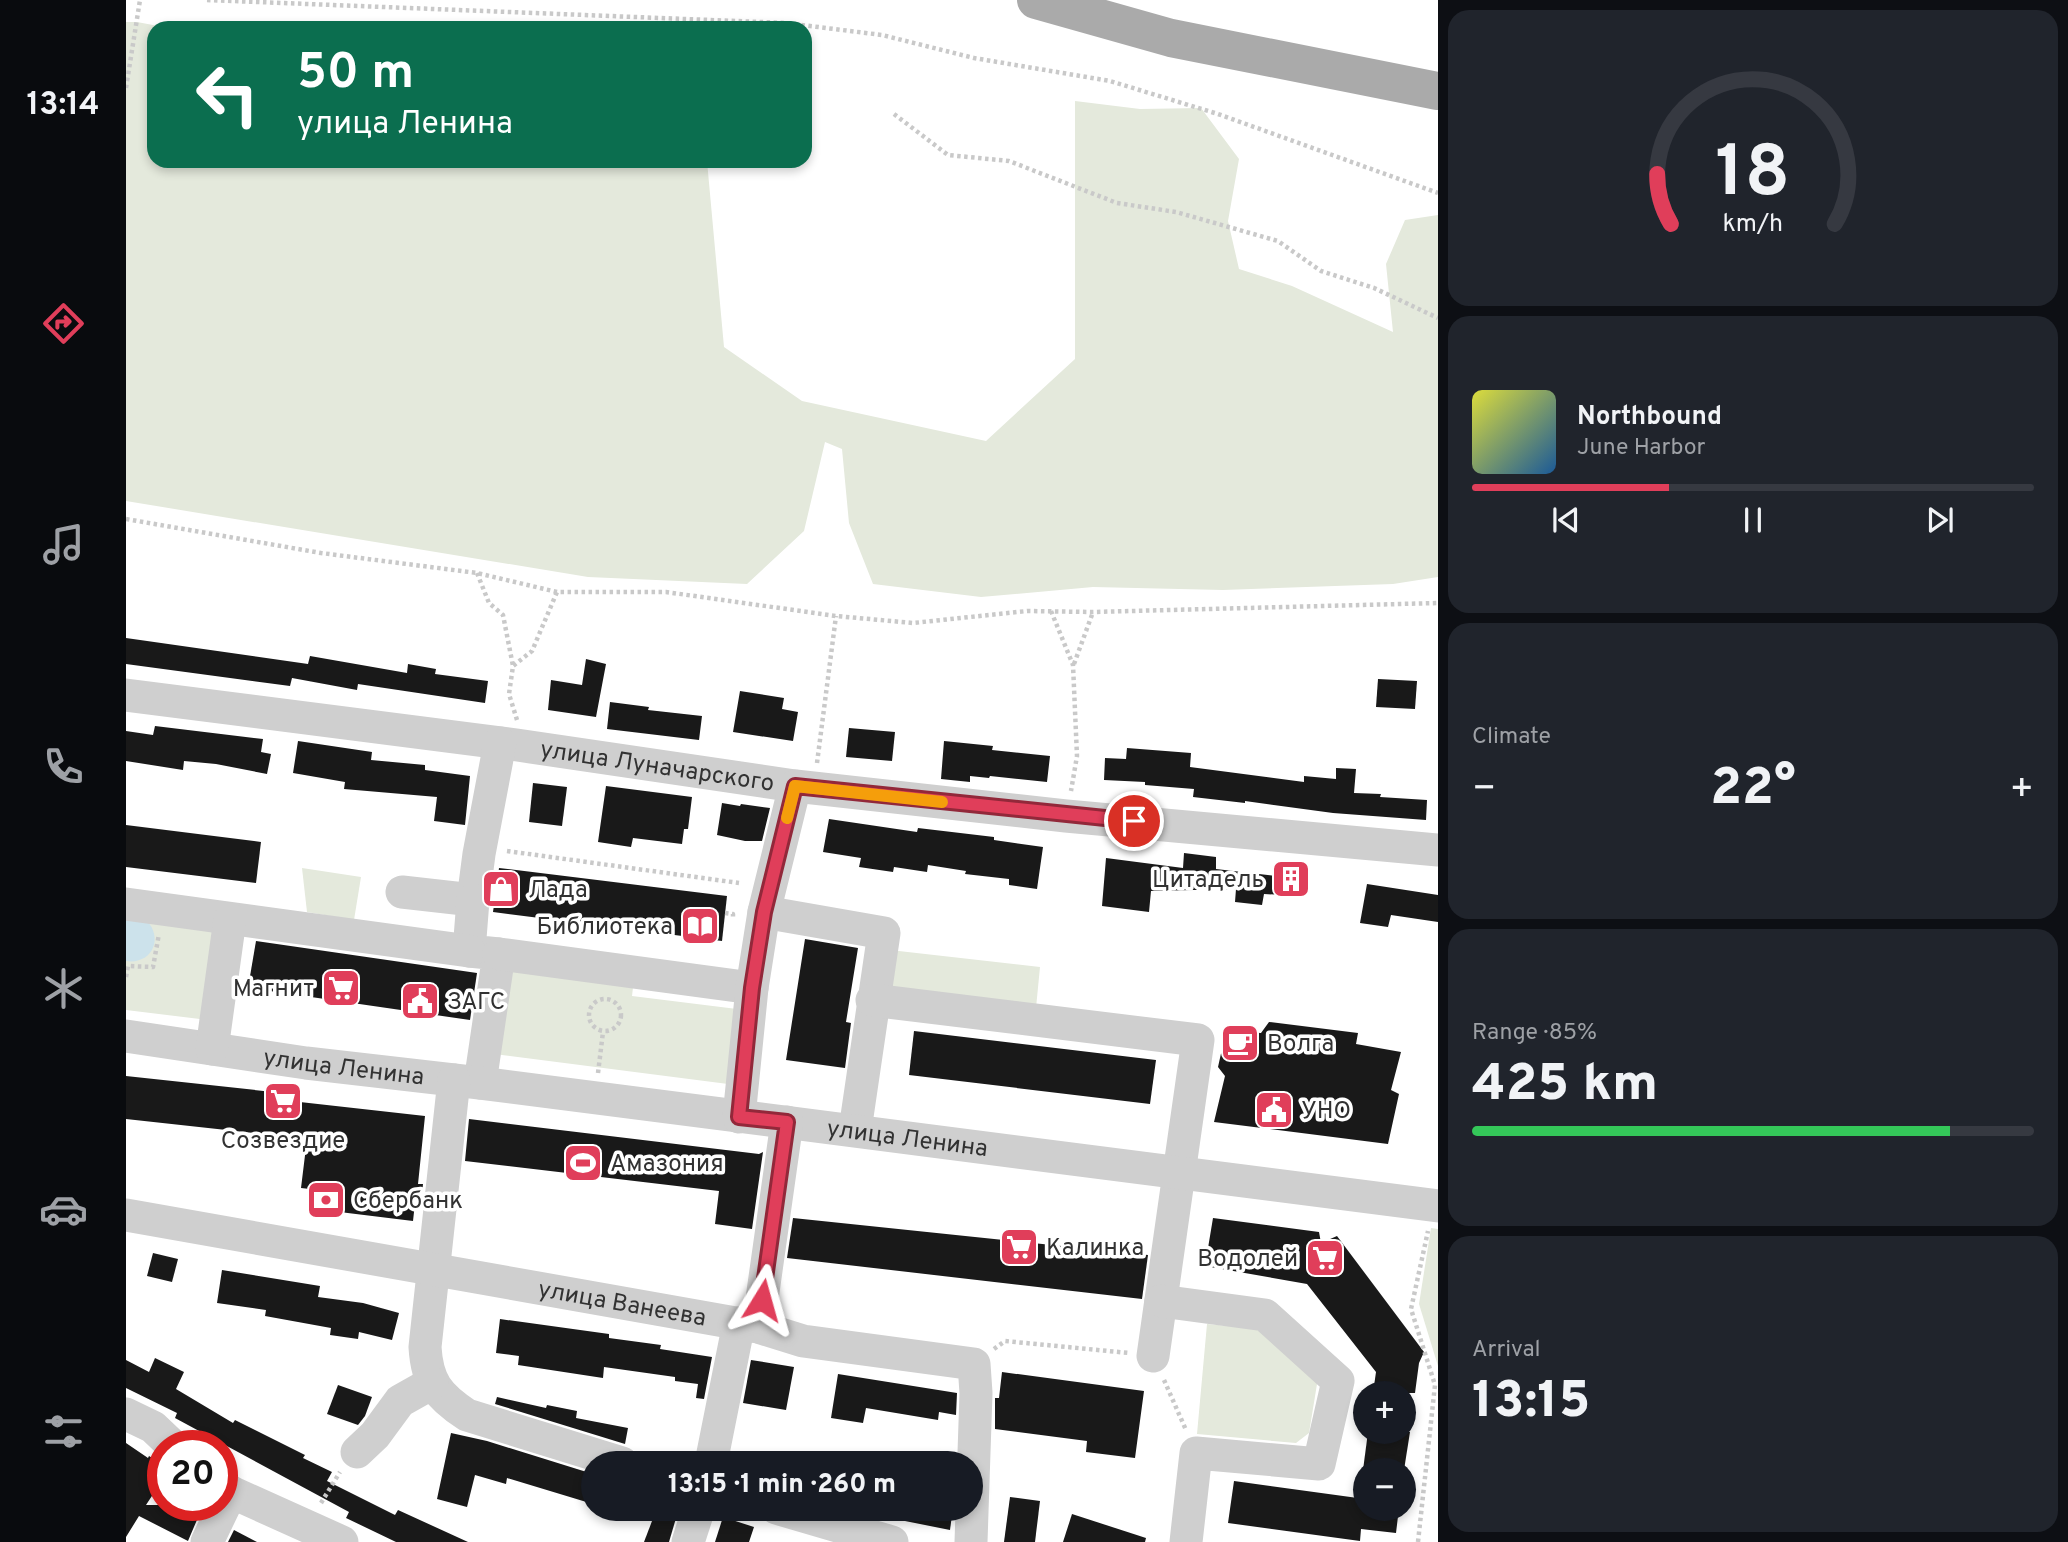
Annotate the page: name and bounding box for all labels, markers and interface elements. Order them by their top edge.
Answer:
text: 50 m [297,44,414,106]
icon: left [182,49,273,140]
text: 13:14 [26,86,100,126]
text: улица Ленина [297,105,513,145]
text: 18 [1716,131,1790,223]
text: km/h [1723,209,1783,241]
icon: directions [39,299,88,348]
text: Northbound [1577,401,1722,434]
text: June Harbor [1577,434,1705,463]
icon: previous [1547,501,1585,539]
icon: pause [1734,501,1772,539]
icon: next [1921,501,1959,539]
icon: music [39,520,88,569]
text: Climate [1472,723,1551,752]
street label: улица Луначарского [538,736,776,800]
icon: phone [39,742,88,791]
text: 22° [1710,757,1796,823]
text: − [1472,766,1497,815]
text: + [2009,766,2034,815]
pin [1104,791,1164,851]
icon: arrive [1115,802,1153,840]
building icon: Цитадель [1270,858,1312,900]
place label: Цитадель [1152,866,1264,896]
shop icon: Лада [480,868,522,910]
place label: Лада [528,876,588,906]
library icon: Библиотека [679,905,721,947]
place label: Библиотека [536,913,673,943]
icon: climate [39,964,88,1013]
supermarket icon: Магнит [320,967,362,1009]
place label: Магнит [233,975,314,1005]
public building icon: ЗАГС [399,980,441,1022]
place label: ЗАГС [447,988,505,1018]
text: Range · 85% [1472,1019,1597,1048]
cafe icon: Волга [1219,1022,1261,1064]
place label: Волга [1267,1030,1334,1060]
street label: улица Ленина [261,1044,426,1093]
text: 425 km [1472,1053,1658,1119]
supermarket icon: Созвездие [262,1080,304,1122]
public building icon: УНО [1253,1089,1295,1131]
place label: УНО [1301,1097,1351,1127]
street label: улица Ленина [825,1115,989,1165]
place label: Созвездие [221,1127,345,1157]
sports icon: Амазония [562,1142,604,1184]
place label: Амазония [610,1150,724,1180]
bank icon: Сбербанк [305,1179,347,1221]
icon: car [39,1185,88,1234]
place label: Сбербанк [353,1187,463,1217]
supermarket icon: Калинка [998,1226,1040,1268]
place label: Калинка [1046,1234,1144,1264]
supermarket icon: Водолей [1304,1237,1346,1279]
place label: Водолей [1197,1245,1298,1275]
position arrow [725,1263,799,1337]
street label: улица Ванеева [536,1275,708,1335]
text: Arrival [1472,1336,1541,1365]
text: 13:15 [1472,1370,1590,1436]
map controls [1353,1381,1416,1521]
button: + [1353,1381,1416,1444]
icon: filters [39,1407,88,1456]
speed limit sign: 20 [147,1430,238,1521]
button: − [1353,1458,1416,1521]
text: 13:15 · 1 min · 260 m [668,1469,896,1502]

